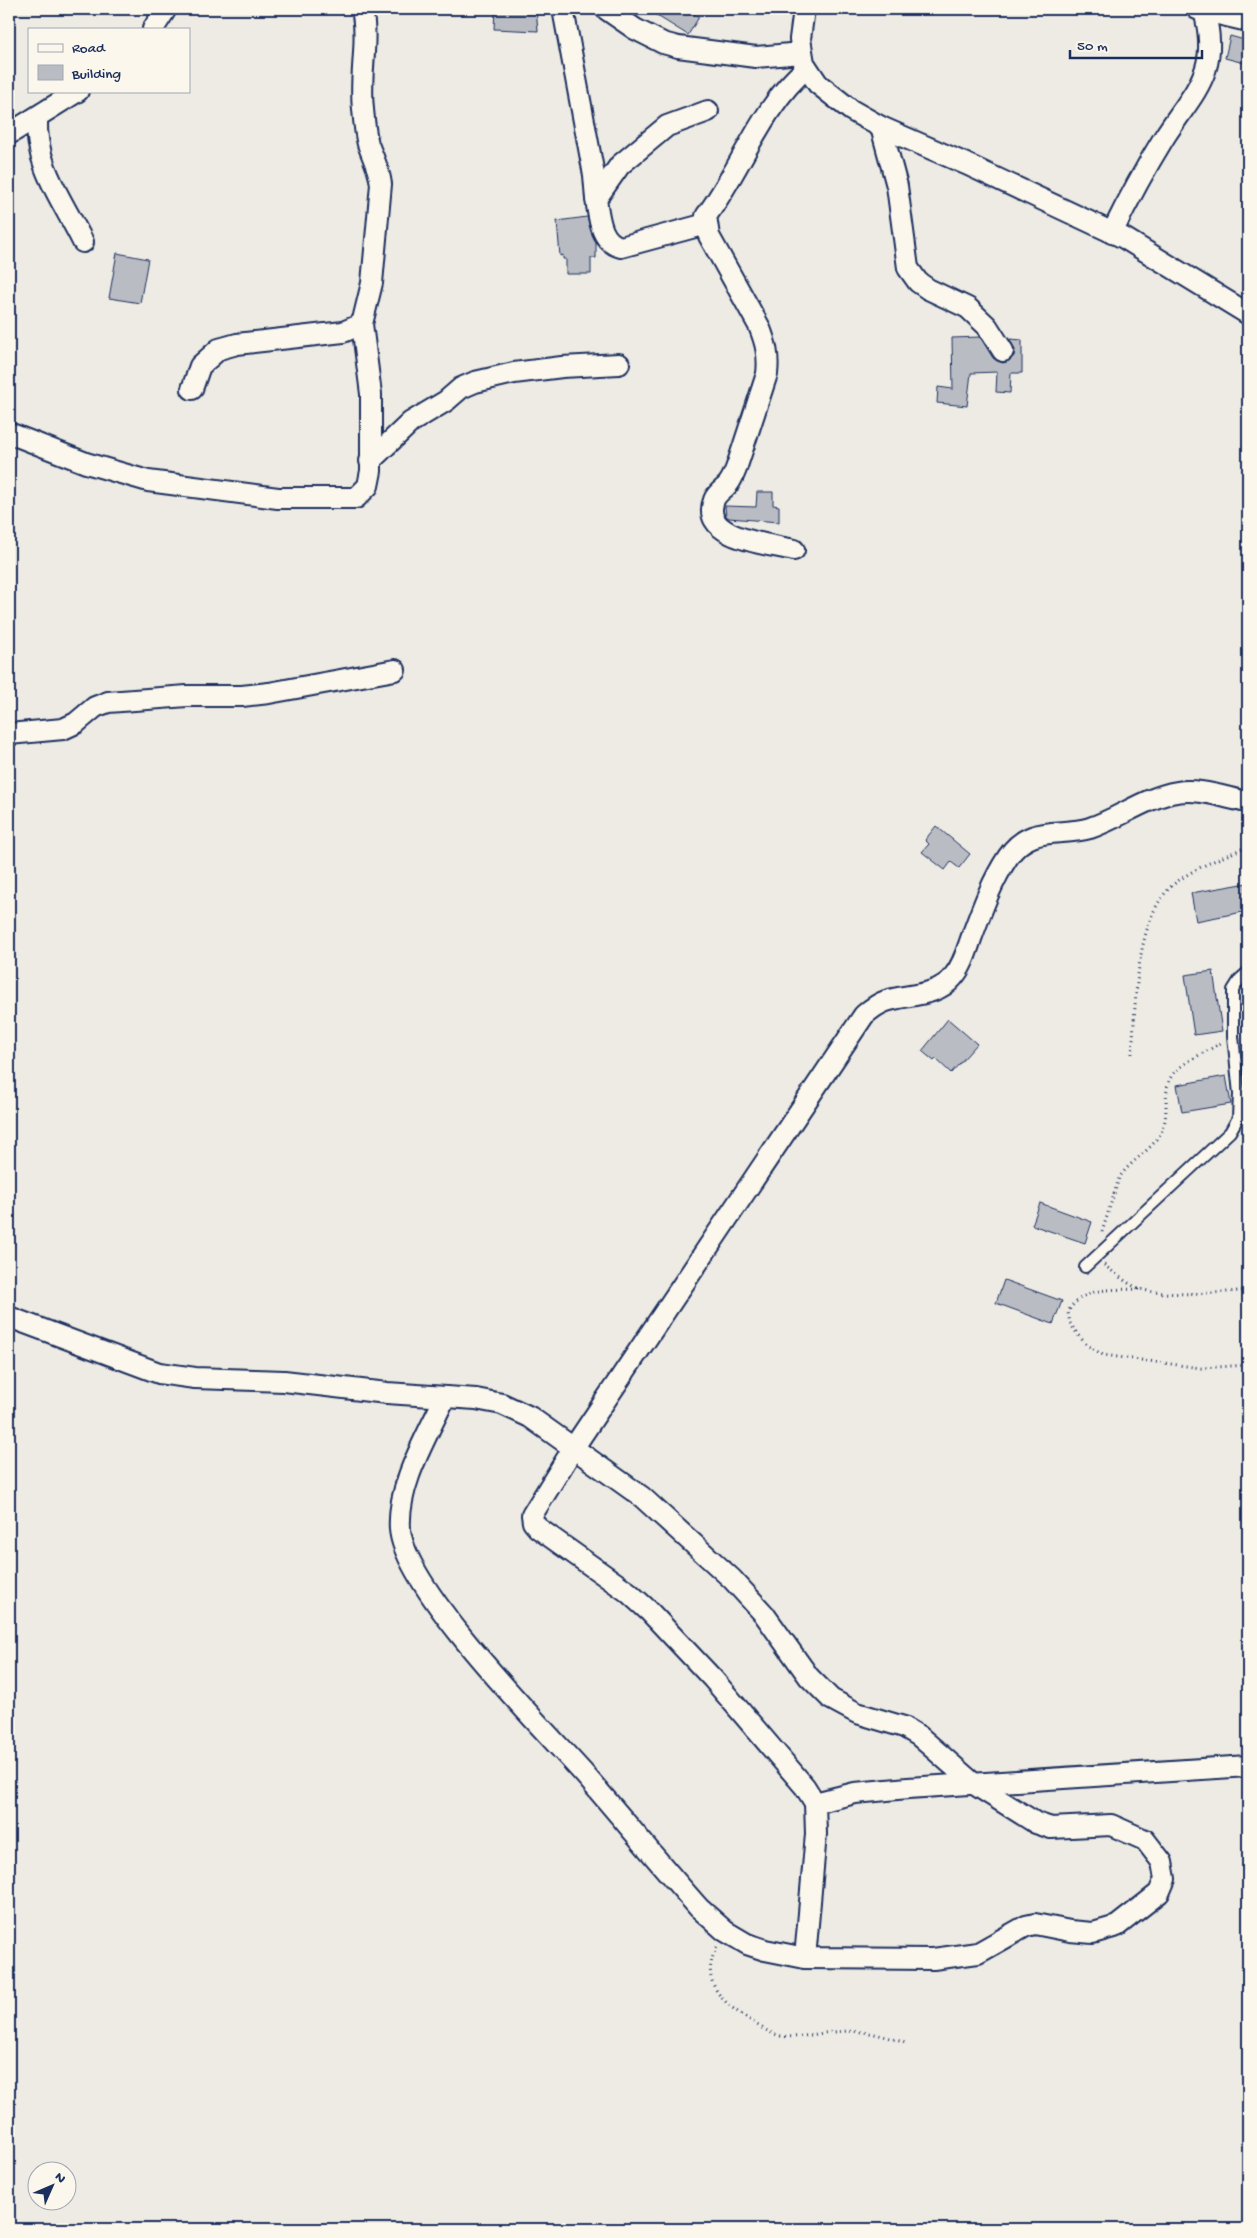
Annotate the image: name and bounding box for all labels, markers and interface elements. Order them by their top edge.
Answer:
legend [28,28,190,92]
scale bar [1070,28,1202,60]
text: 50 m [1077,38,1108,56]
text: Road [72,40,106,58]
text: Building [71,66,121,84]
north arrow [28,2160,78,2210]
text: N [50,2169,69,2188]

